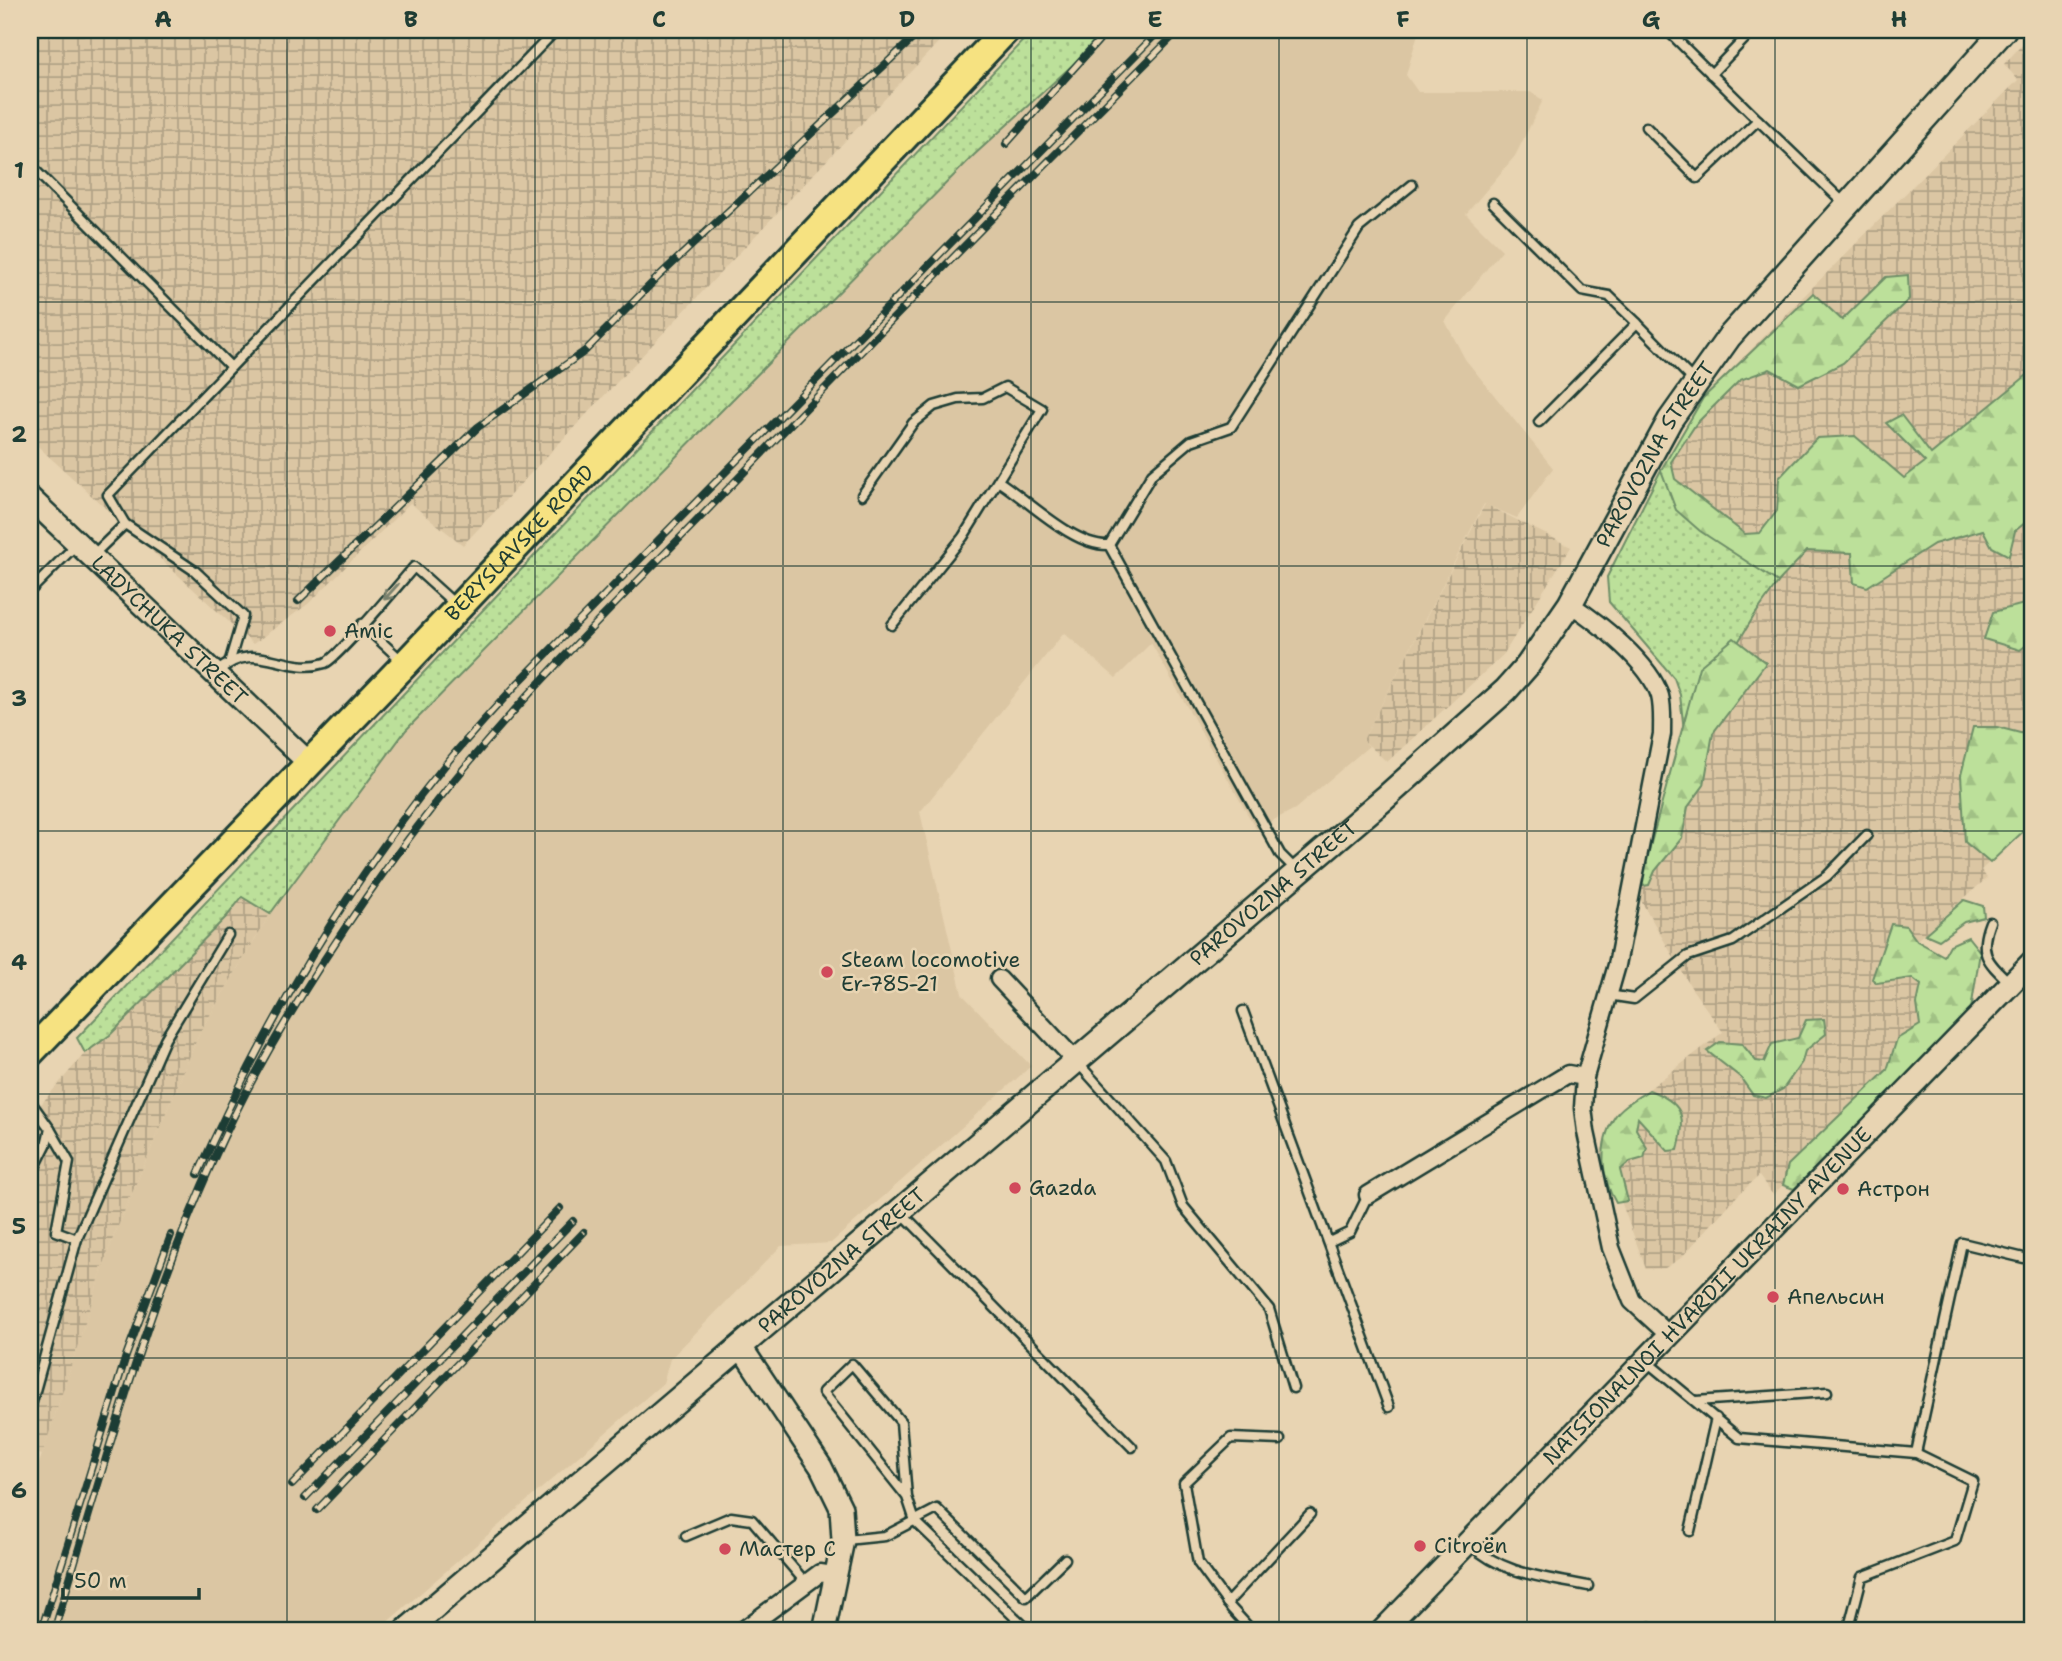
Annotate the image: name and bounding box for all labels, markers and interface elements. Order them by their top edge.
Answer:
text: A [154,4,172,34]
text: B [404,4,418,34]
text: C [652,4,666,34]
text: D [899,4,915,34]
text: E [1147,4,1163,34]
text: F [1396,4,1410,34]
text: G [1642,4,1661,34]
text: H [1891,4,1907,34]
text: 1 [14,155,24,185]
street label: PAROVOZNA STREET [1589,356,1721,553]
text: 2 [11,419,27,449]
street label: BERYSLAVSKE ROAD [439,459,601,627]
street label: LADYCHUKA STREET [85,549,254,711]
one-way arrow [383,583,400,600]
place label: Amic [344,617,393,645]
marker: Amic [322,623,338,639]
text: 3 [11,683,27,713]
street label: PAROVOZNA STREET [1184,814,1363,972]
place label: Steam locomotive Er-785-21 [841,946,1020,998]
text: 4 [11,947,27,977]
marker: Steam locomotive Er-785-21 [819,964,835,980]
street label: NATSIONALNOI HVARDII UKRAINY AVENUE [1537,1121,1878,1471]
place label: Gazda [1029,1174,1096,1202]
place label: Астрон [1857,1175,1930,1203]
marker: Gazda [1007,1180,1023,1196]
street label: PAROVOZNA STREET [752,1181,931,1340]
marker: Астрон [1835,1181,1851,1197]
text: 5 [12,1211,26,1241]
place label: Апельсин [1787,1283,1885,1311]
marker: Апельсин [1765,1289,1781,1305]
text: 6 [11,1475,27,1505]
place label: Citroën [1434,1532,1508,1560]
place label: Мастер С [739,1535,836,1563]
marker: Citroën [1412,1538,1428,1554]
marker: Мастер С [717,1541,733,1557]
scale bar [63,1556,200,1600]
text: 50 m [74,1567,127,1595]

